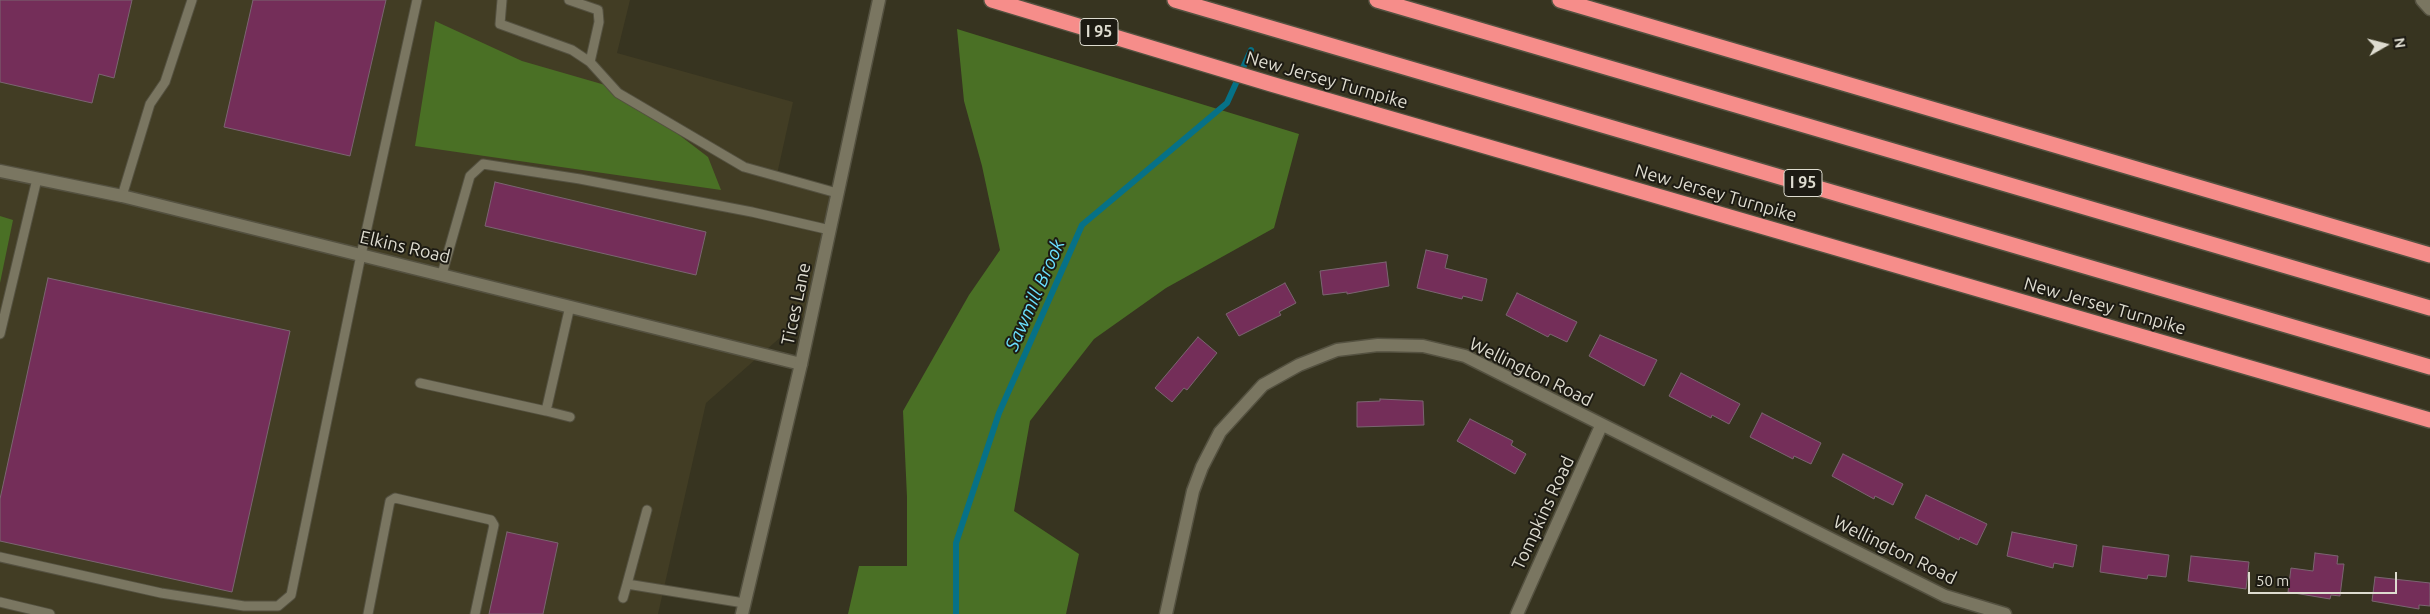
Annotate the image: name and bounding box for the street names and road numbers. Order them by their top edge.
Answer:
road number: I 95 [1080,18,1118,46]
street label: New Jersey Turnpike [1243,47,1411,113]
street label: New Jersey Turnpike [1632,160,1800,226]
road number: I 95 [1784,170,1822,197]
street label: Elkins Road [358,226,452,268]
street label: Tices Lane [777,261,815,347]
street label: New Jersey Turnpike [2021,273,2189,339]
street label: Wellington Road [1466,333,1596,411]
street label: Tompkins Road [1507,453,1579,573]
street label: Wellington Road [1830,511,1960,589]

